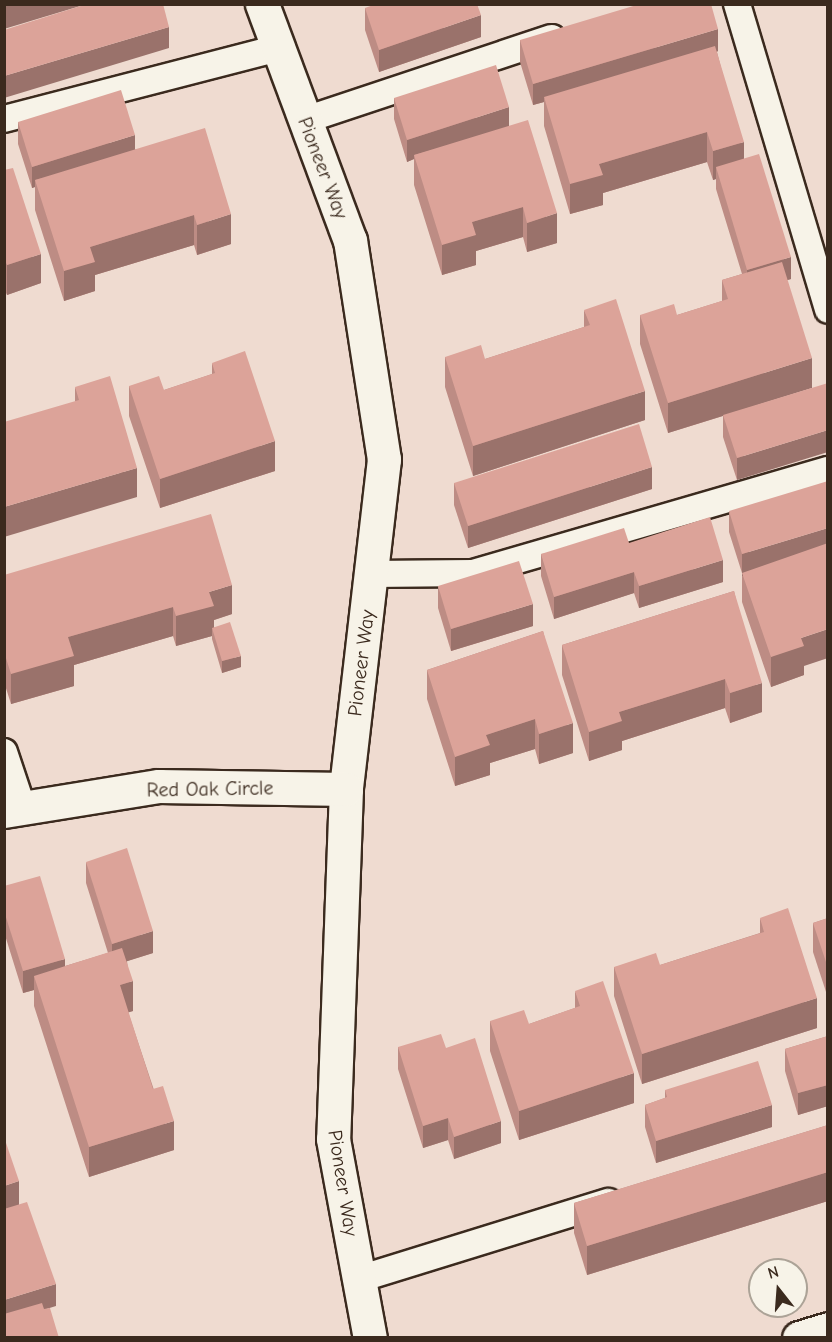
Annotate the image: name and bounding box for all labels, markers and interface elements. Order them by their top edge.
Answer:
street label: Pioneer Way [293,114,353,222]
street label: Pioneer Way [343,608,379,718]
street label: Red Oak Circle [146,776,274,802]
street label: Pioneer Way [323,1128,363,1238]
north arrow [748,1258,808,1318]
text: N [766,1263,781,1283]

